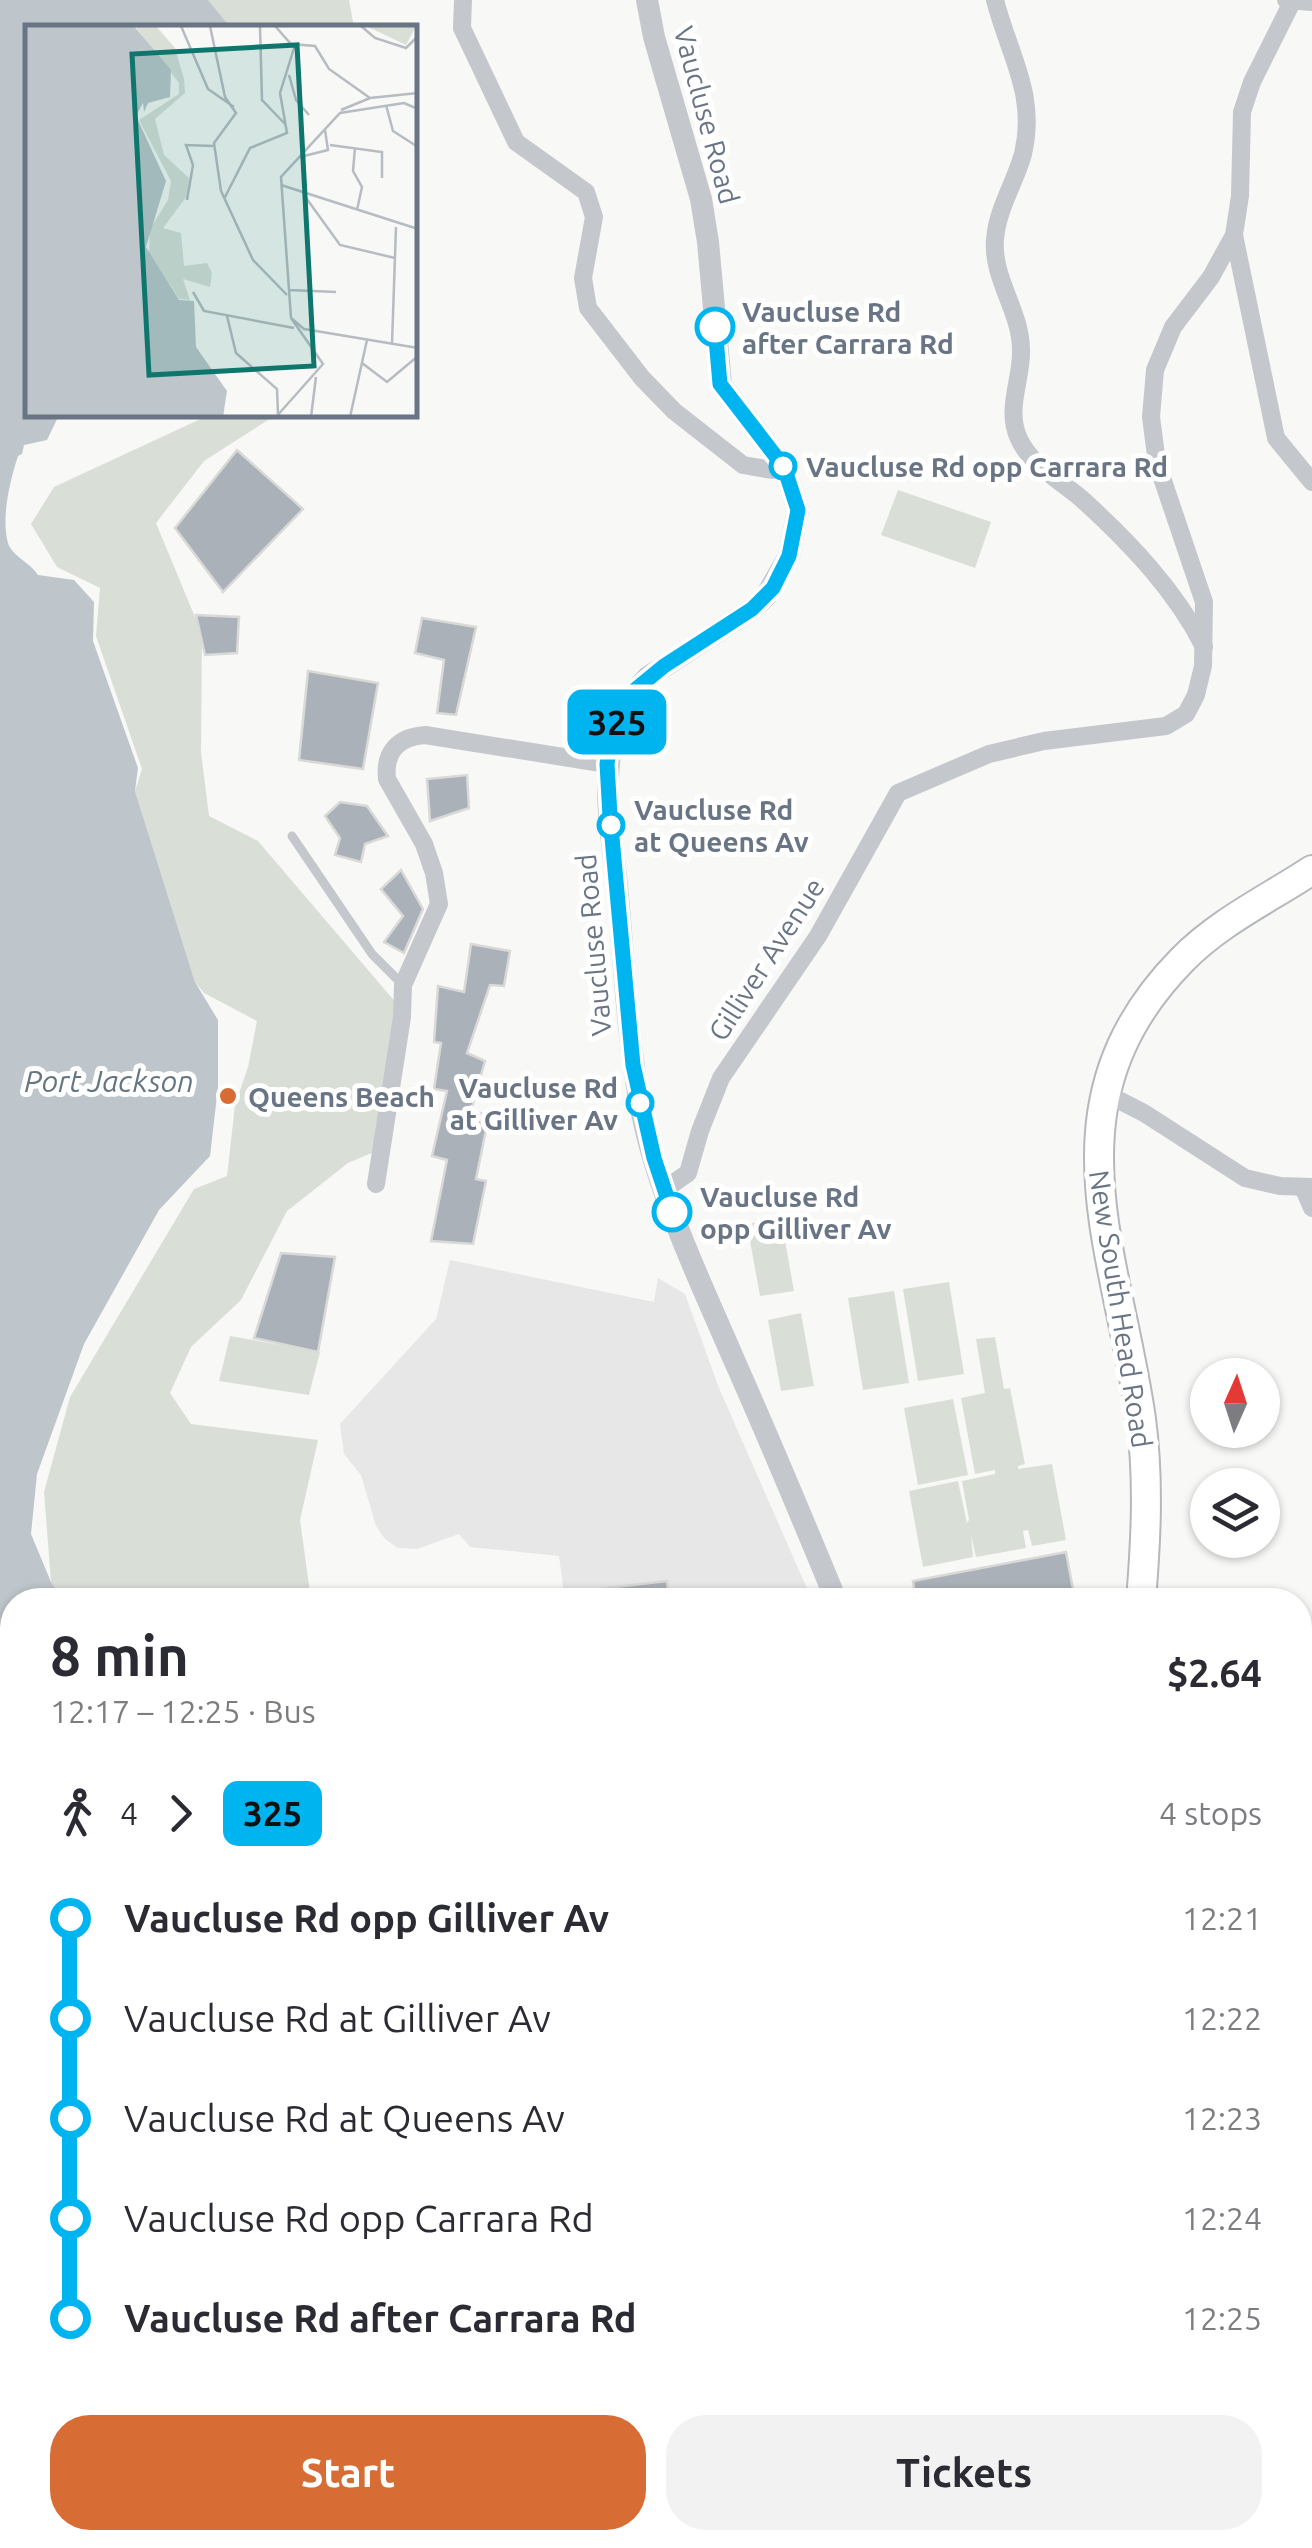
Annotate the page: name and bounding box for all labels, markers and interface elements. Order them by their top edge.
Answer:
street label: Vaucluse Road [668,23,746,207]
inset map [25,25,418,418]
place label: Vaucluse Rd after Carrara Rd [742,296,954,359]
marker: Vaucluse Rd after Carrara Rd [696,308,734,346]
place label: Vaucluse Rd opp Carrara Rd [806,451,1168,482]
marker: Vaucluse Rd opp Carrara Rd [770,453,796,479]
line badge: 325 [560,690,674,754]
text: 325 [587,702,647,742]
place label: Vaucluse Rd at Queens Av [634,794,809,857]
marker: Vaucluse Rd at Queens Av [598,812,624,838]
street label: Vaucluse Road [570,853,616,1037]
street label: Gilliver Avenue [702,872,830,1046]
water label: Port Jackson [24,1064,194,1098]
place label: Vaucluse Rd at Gilliver Av [450,1072,618,1135]
place label: Queens Beach [248,1081,435,1112]
marker: Queens Beach [217,1085,239,1107]
marker: Vaucluse Rd at Gilliver Av [627,1090,653,1116]
street label: New South Head Road [1084,1168,1158,1450]
place label: Vaucluse Rd opp Gilliver Av [700,1181,891,1244]
marker: Vaucluse Rd opp Gilliver Av [653,1193,691,1231]
north arrow [1190,1358,1280,1448]
map controls [1190,1358,1280,1558]
button: layers [1190,1468,1280,1558]
text: 8 min [50,1625,189,1686]
text: $2.64 [1167,1652,1262,1694]
text: 12:17 – 12:25 · Bus [50,1693,316,1729]
icon: walk [50,1786,105,1841]
icon: forward [153,1786,208,1841]
text: 325 [243,1793,302,1833]
text: 4 [120,1795,138,1831]
text: 4 stops [1159,1795,1262,1831]
text: Vaucluse Rd opp Gilliver Av [124,1897,609,1939]
text: 12:21 [1182,1900,1262,1936]
text: Vaucluse Rd at Gilliver Av [124,1997,551,2039]
text: 12:22 [1182,2000,1262,2036]
text: Vaucluse Rd at Queens Av [124,2097,565,2139]
text: 12:23 [1182,2100,1262,2136]
text: Vaucluse Rd opp Carrara Rd [124,2197,594,2239]
text: 12:24 [1182,2200,1262,2236]
text: Vaucluse Rd after Carrara Rd [124,2297,637,2339]
text: 12:25 [1182,2300,1262,2336]
button: Start [50,2415,646,2530]
button: Tickets [666,2415,1262,2530]

